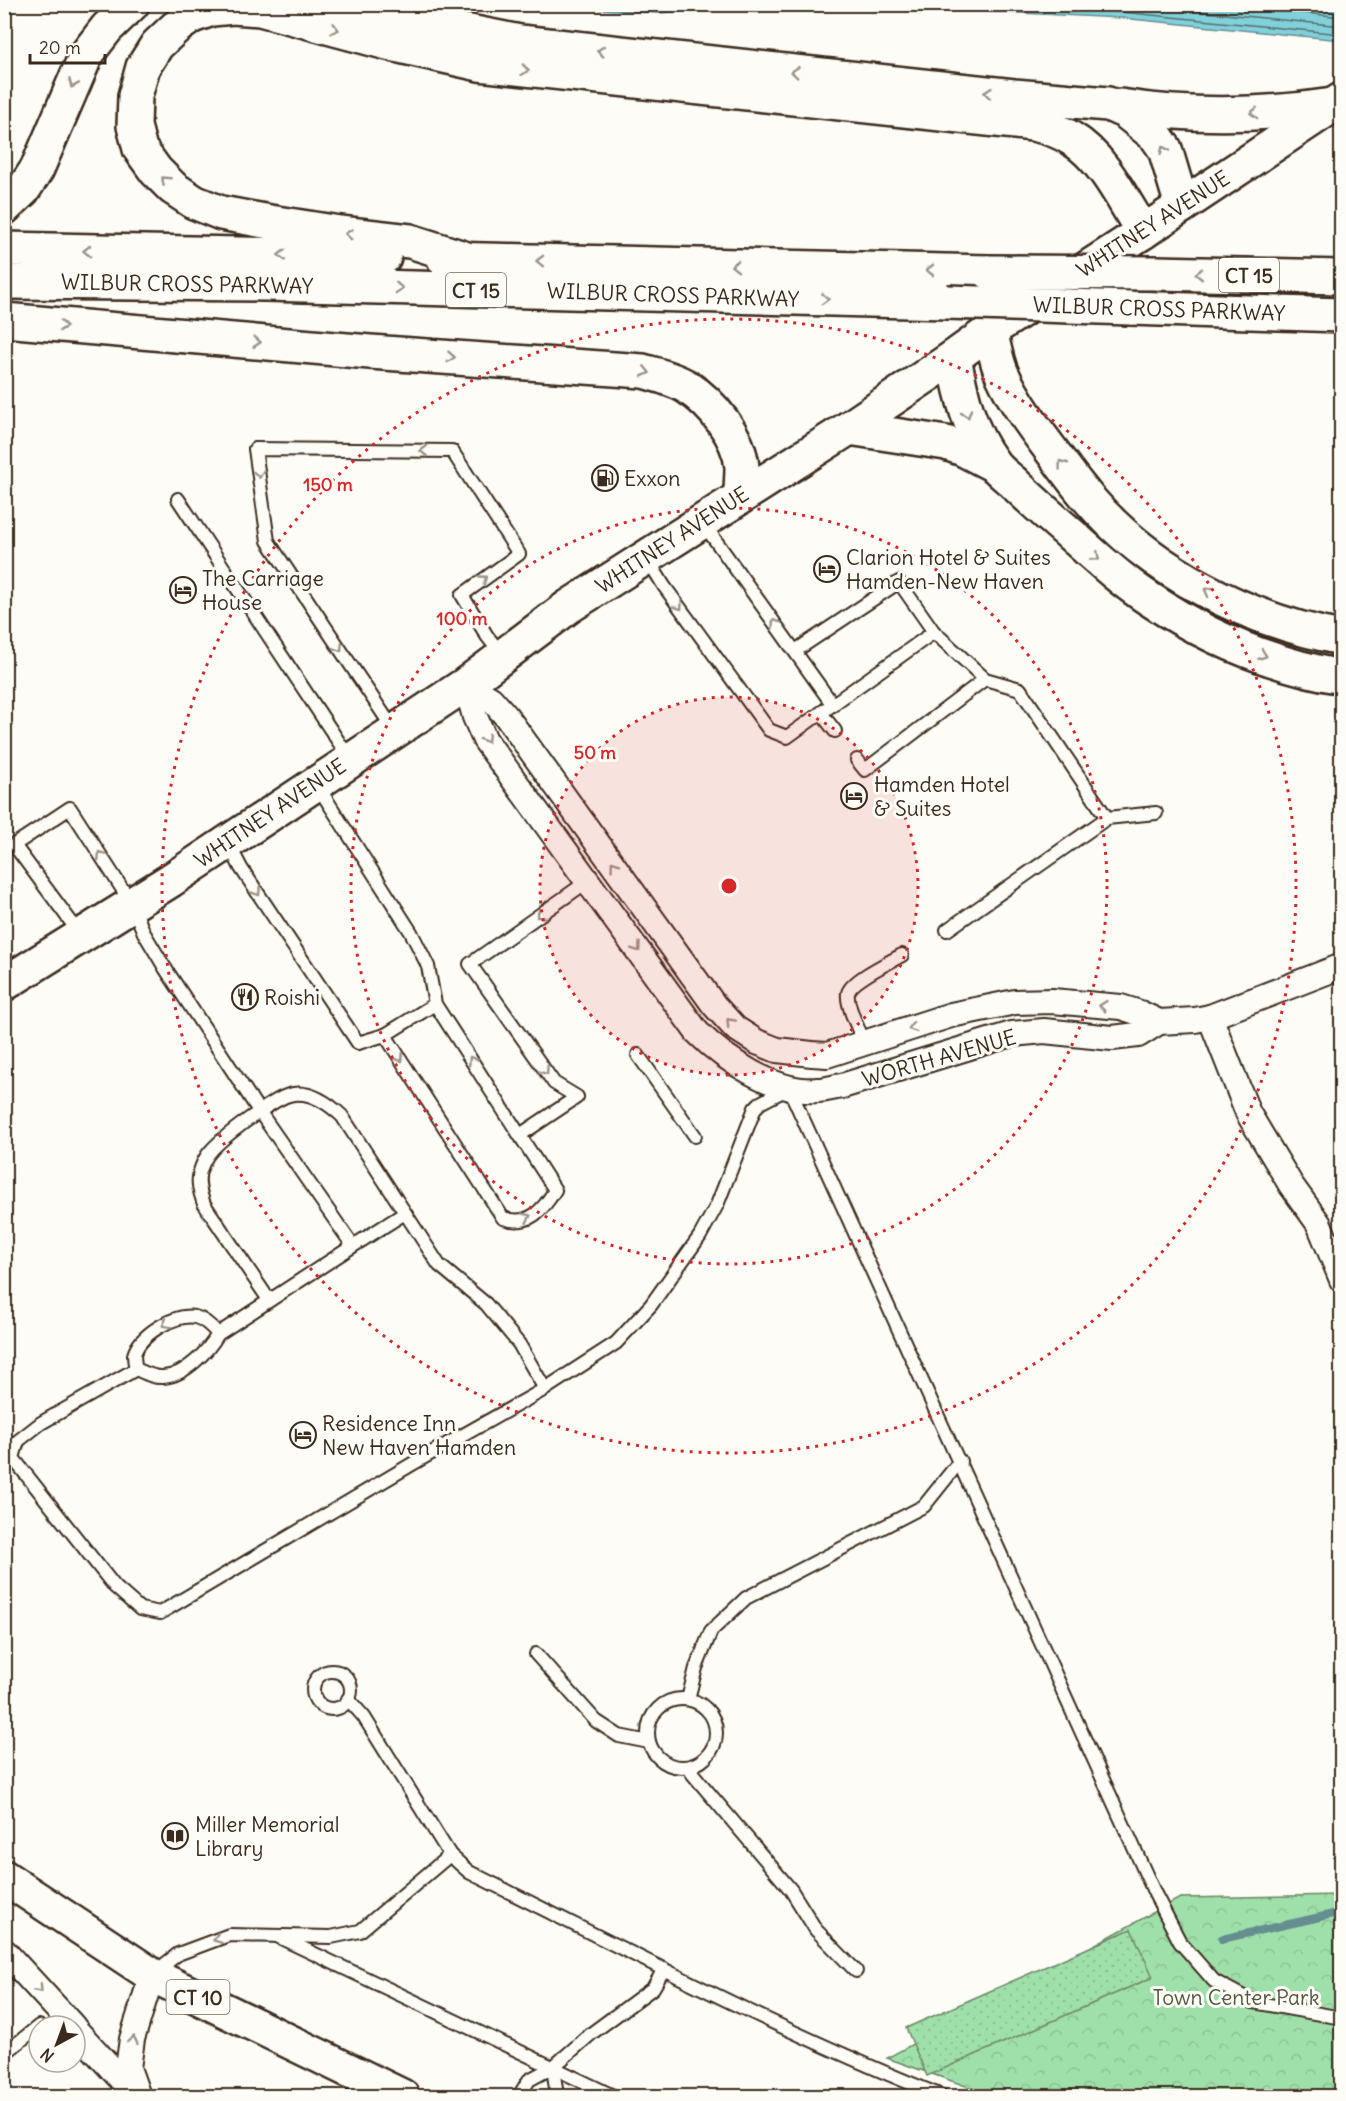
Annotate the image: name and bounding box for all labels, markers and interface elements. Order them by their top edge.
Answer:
one-way arrow [329,22,339,34]
scale bar [30,27,105,65]
text: 20 m [39,36,81,59]
one-way arrow [596,45,605,58]
one-way arrow [520,63,530,76]
one-way arrow [790,66,799,79]
one-way arrow [69,78,81,89]
one-way arrow [984,87,993,100]
one-way arrow [1250,107,1259,120]
one-way arrow [1160,146,1172,157]
street label: WHITNEY AVENUE [1071,164,1235,284]
one-way arrow [161,176,172,187]
one-way arrow [344,228,353,241]
one-way arrow [83,244,92,257]
one-way arrow [278,249,287,261]
one-way arrow [536,255,545,267]
road number: CT 15 [1219,258,1279,292]
one-way arrow [731,259,740,272]
one-way arrow [926,264,935,276]
one-way arrow [1195,267,1204,280]
street label: WILBUR CROSS PARKWAY [61,268,314,300]
road number: CT 15 [446,273,506,307]
street label: WILBUR CROSS PARKWAY [546,277,800,313]
one-way arrow [394,281,403,294]
street label: WILBUR CROSS PARKWAY [1032,291,1286,327]
one-way arrow [820,293,829,305]
one-way arrow [58,319,67,331]
one-way arrow [252,335,262,348]
one-way arrow [447,350,456,363]
one-way arrow [640,365,650,378]
one-way arrow [960,408,973,419]
one-way arrow [420,445,429,457]
one-way arrow [1059,460,1070,471]
fuel station icon: Exxon [590,463,620,493]
place label: Exxon [624,465,680,492]
one-way arrow [252,470,264,479]
text: 150 m [303,473,353,496]
street label: WHITNEY AVENUE [590,480,754,600]
place label: Clarion Hotel & Suites Hamden-New Haven [846,544,1051,595]
one-way arrow [1089,549,1100,560]
hotel icon: Clarion Hotel & Suites Hamden-New Haven [812,554,842,584]
place label: The Carriage House [202,565,324,616]
hotel icon: The Carriage House [168,575,198,605]
one-way arrow [477,576,488,587]
one-way arrow [1204,587,1214,598]
one-way arrow [671,599,682,610]
text: 100 m [437,607,488,630]
one-way arrow [771,619,782,630]
one-way arrow [331,641,342,652]
one-way arrow [1256,648,1267,660]
one-way arrow [479,733,490,743]
text: 50 m [574,741,616,764]
street label: WHITNEY AVENUE [189,752,351,874]
place label: Hamden Hotel & Suites [874,771,1010,822]
hotel icon: Hamden Hotel & Suites [839,781,869,811]
one-way arrow [96,851,108,861]
one-way arrow [610,861,621,872]
centre of rings [719,876,739,896]
one-way arrow [250,886,261,897]
one-way arrow [536,908,547,919]
one-way arrow [629,942,640,953]
restaurant icon: Roishi [230,982,260,1012]
place label: Roishi [264,984,320,1011]
one-way arrow [1099,1000,1108,1013]
one-way arrow [726,1018,737,1028]
one-way arrow [907,1020,918,1033]
street label: WORTH AVENUE [859,1023,1019,1093]
one-way arrow [393,1051,404,1062]
one-way arrow [468,1056,479,1067]
one-way arrow [538,1064,549,1075]
one-way arrow [521,1213,532,1225]
one-way arrow [162,1317,172,1328]
place label: Residence Inn New Haven Hamden [322,1410,516,1461]
hotel icon: Residence Inn New Haven Hamden [288,1420,318,1450]
place label: Miller Memorial Library [195,1811,339,1862]
library icon: Miller Memorial Library [160,1821,190,1851]
one-way arrow [213,1932,223,1945]
road number: CT 10 [166,1980,230,2014]
one-way arrow [31,1981,42,1992]
park label: Town Center Park [1153,1984,1319,2011]
north arrow [27,2014,87,2074]
one-way arrow [126,2035,139,2045]
text: N [36,2044,58,2066]

